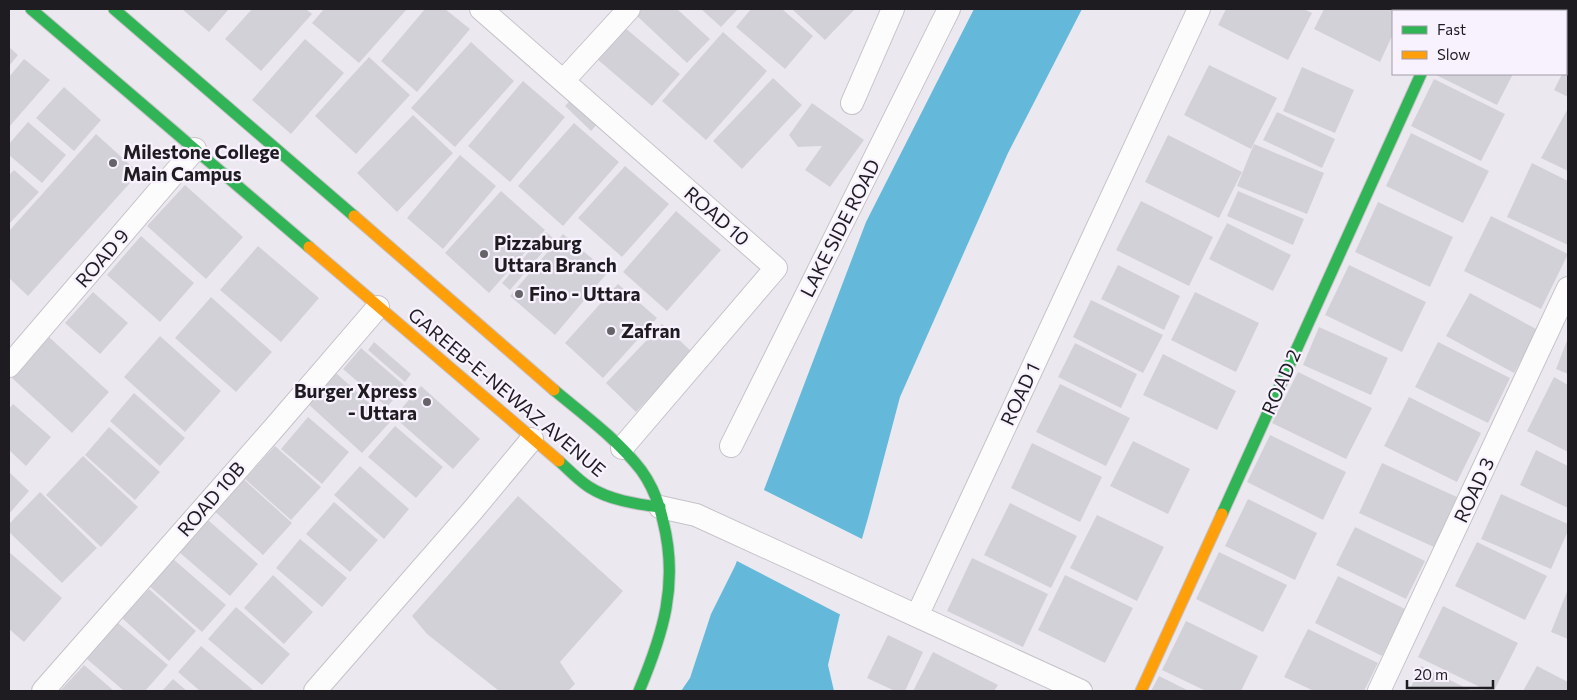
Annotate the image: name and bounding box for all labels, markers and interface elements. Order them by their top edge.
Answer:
legend [1392,10,1567,75]
text: Fast [1437,20,1466,38]
text: Slow [1437,45,1470,63]
place label: Milestone College Main Campus [123,140,279,185]
street label: LAKE SIDE ROAD [795,155,884,300]
marker: Milestone College Main Campus [107,157,119,169]
street label: ROAD 10 [680,181,755,250]
street label: ROAD 9 [70,224,133,292]
place label: Pizzaburg Uttara Branch [494,231,617,276]
marker: Pizzaburg Uttara Branch [478,248,490,260]
place label: Fino - Uttara [529,282,641,305]
marker: Fino - Uttara [513,288,525,300]
street label: GAREEB-E-NEWAZ AVENUE [404,302,611,481]
place label: Zafran [621,319,681,342]
marker: Zafran [605,325,617,337]
street label: ROAD 2 [1256,346,1305,418]
street label: ROAD 1 [995,359,1044,429]
place label: Burger Xpress - Uttara [294,379,417,424]
marker: Burger Xpress - Uttara [421,396,433,408]
street label: ROAD 3 [1449,454,1499,526]
street label: ROAD 10B [172,457,249,541]
scale bar [1407,658,1493,690]
text: 20 m [1414,665,1448,683]

